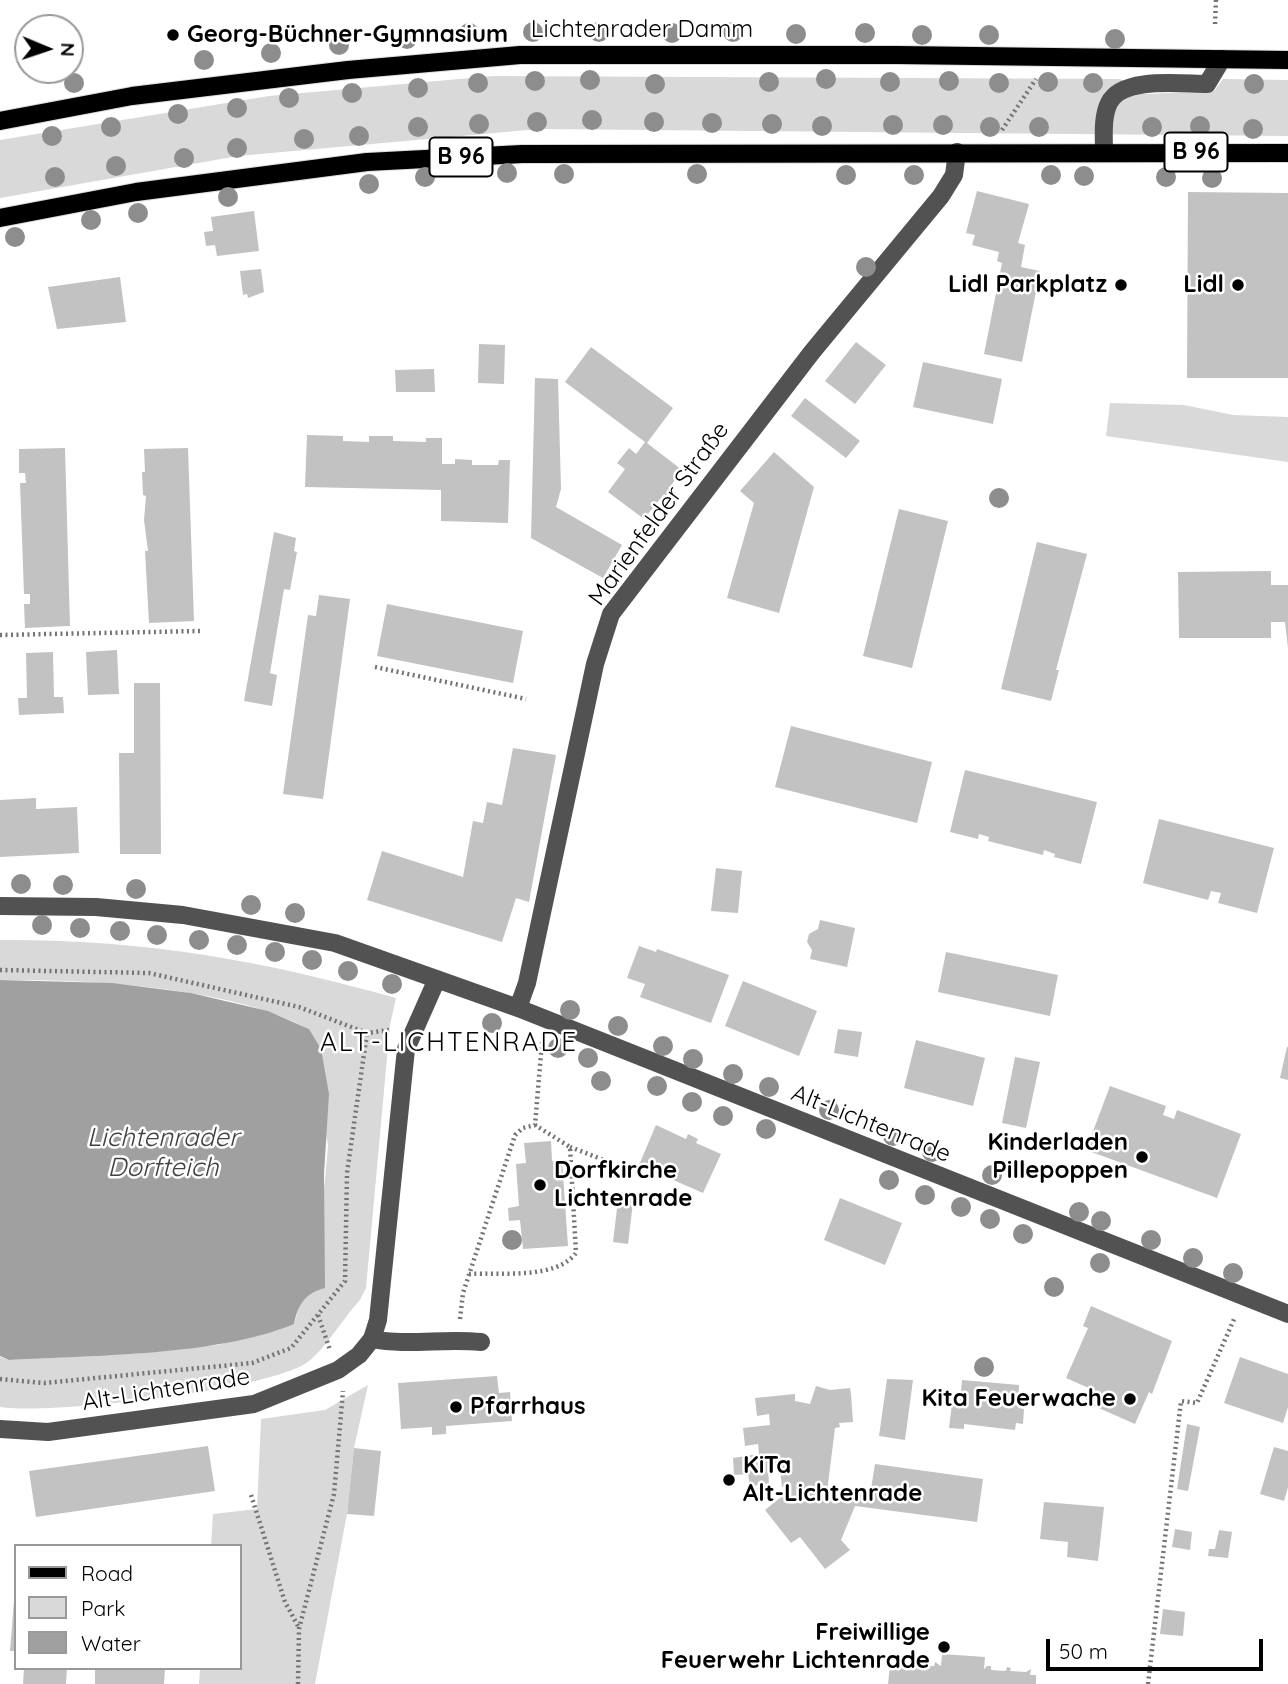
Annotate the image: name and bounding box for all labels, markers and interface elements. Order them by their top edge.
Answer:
north arrow [14,14,84,84]
street label: Lichtenrader Damm [531,16,753,44]
place label: Georg-Büchner-Gymnasium [187,21,508,49]
marker: Georg-Büchner-Gymnasium [165,27,181,43]
text: N [56,42,80,57]
road number: B 96 [1164,132,1228,172]
road number: B 96 [430,138,492,176]
place label: Lidl Parkplatz [948,271,1107,299]
place label: Lidl [1183,271,1224,299]
marker: Lidl Parkplatz [1113,277,1129,293]
marker: Lidl [1230,277,1246,293]
street label: Marienfelder Straße [583,417,735,611]
district label: ALT-LICHTENRADE [322,1027,576,1059]
street label: Alt-Lichtenrade [787,1079,955,1169]
water label: Lichtenrader Dorfteich [87,1122,239,1184]
place label: Kinderladen Pillepoppen [988,1129,1128,1185]
marker: Kinderladen Pillepoppen [1134,1149,1150,1165]
place label: Dorfkirche Lichtenrade [554,1157,692,1213]
marker: Dorfkirche Lichtenrade [532,1177,548,1193]
street label: Alt-Lichtenrade [80,1363,252,1417]
place label: Kita Feuerwache [922,1385,1116,1413]
marker: Kita Feuerwache [1122,1391,1138,1407]
place label: Pfarrhaus [470,1393,586,1421]
marker: Pfarrhaus [448,1399,464,1415]
place label: KiTa Alt-Lichtenrade [743,1452,922,1508]
marker: KiTa Alt-Lichtenrade [721,1472,737,1488]
legend [14,1544,242,1670]
text: Road [81,1560,133,1586]
text: Park [81,1595,125,1621]
place label: Freiwillige Feuerwehr Lichtenrade [661,1619,930,1675]
scale bar [1050,1624,1267,1668]
text: Water [81,1630,141,1656]
text: 50 m [1059,1638,1108,1664]
marker: Freiwillige Feuerwehr Lichtenrade [936,1639,952,1655]

